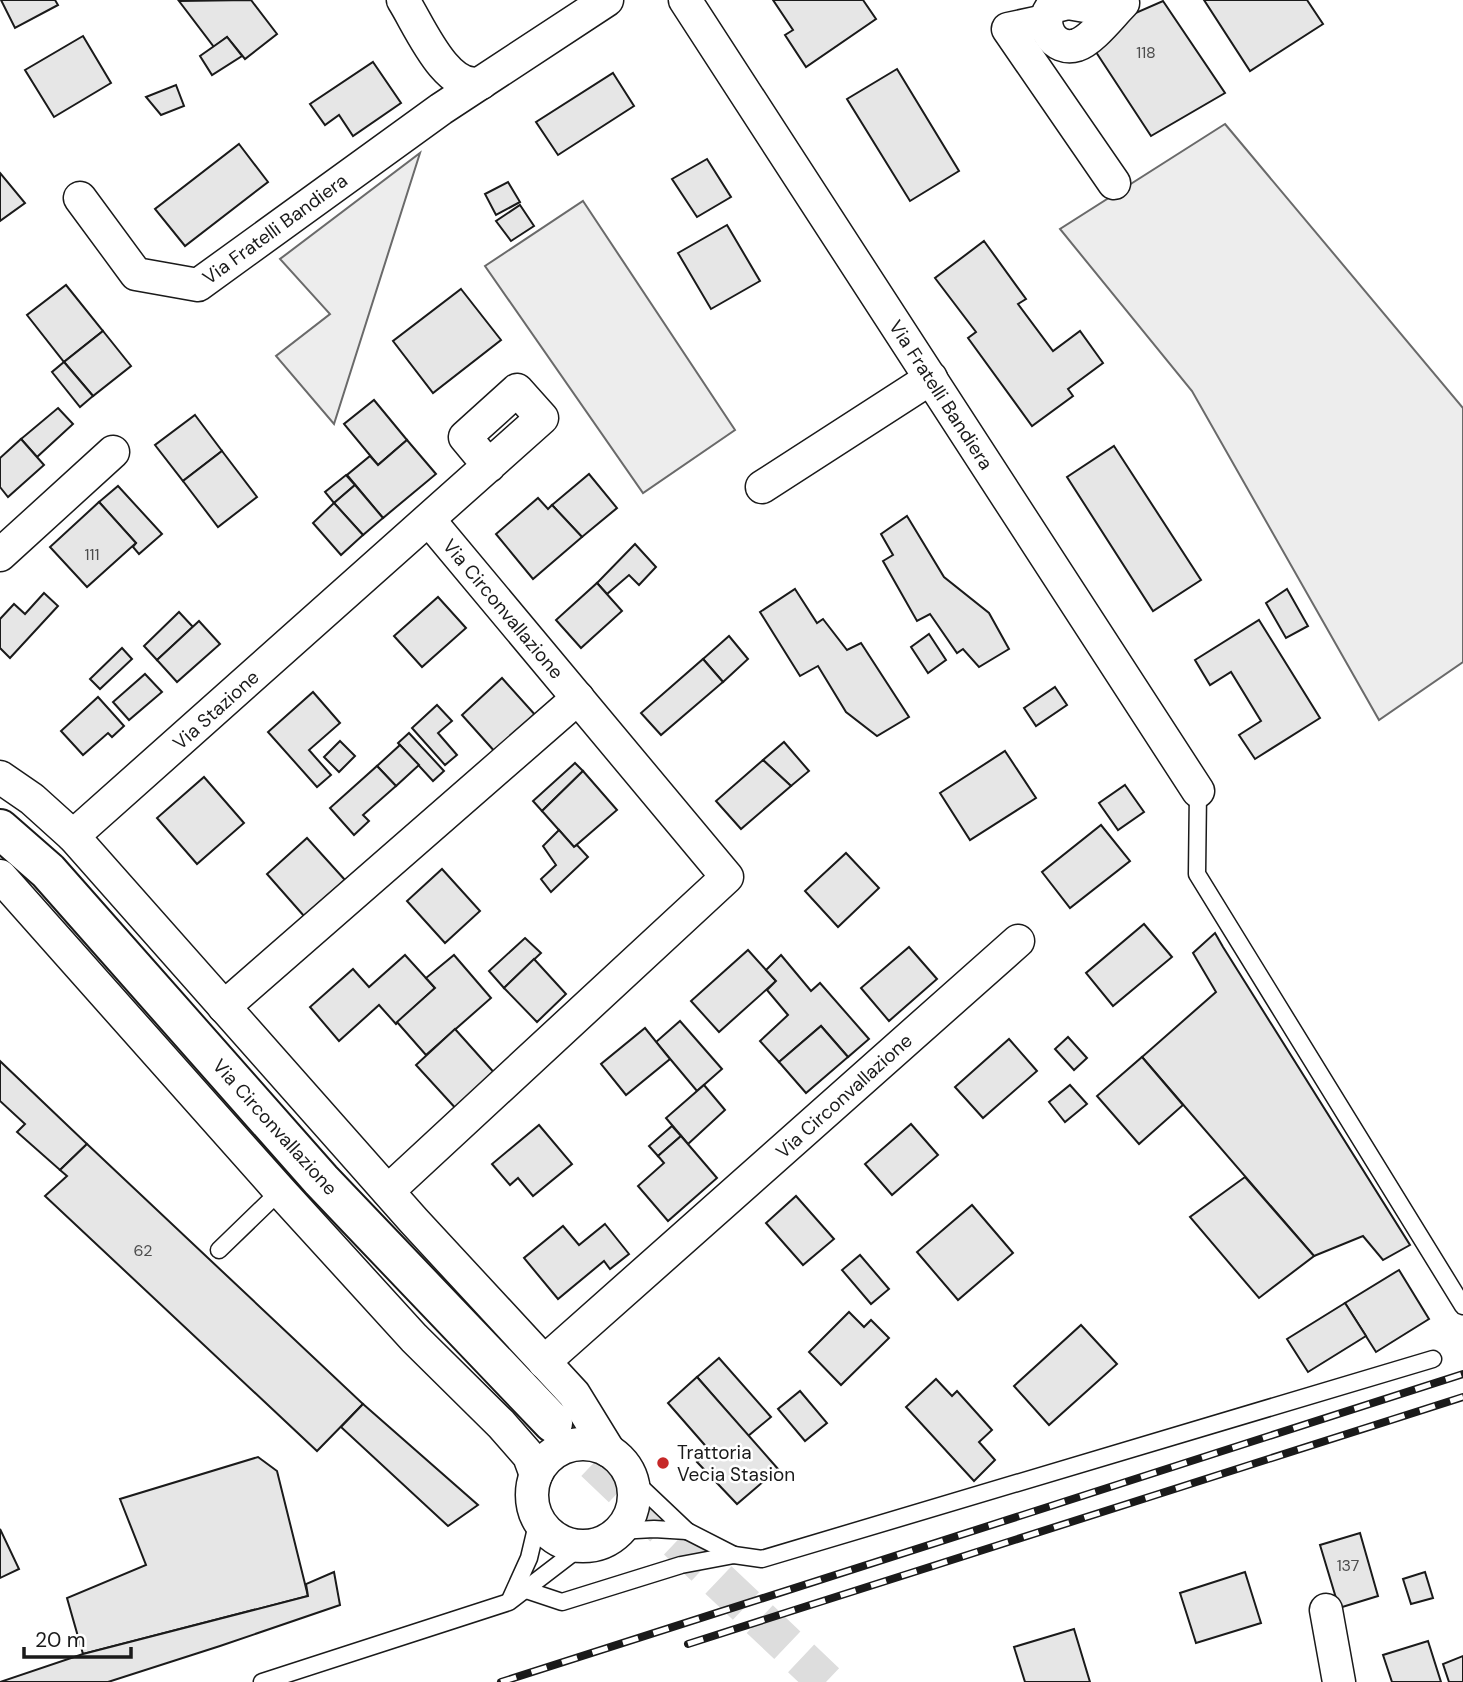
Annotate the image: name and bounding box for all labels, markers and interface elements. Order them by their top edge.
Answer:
house number: 118 [1136,42,1156,63]
street label: Via Fratelli Bandiera [198,168,352,290]
street label: Via Fratelli Bandiera [883,316,999,474]
street label: Via Circonvallazione [437,534,569,684]
house number: 111 [85,544,99,565]
street label: Via Stazione [168,665,264,755]
street label: Via Circonvallazione [771,1028,917,1164]
street label: Via Circonvallazione [207,1054,343,1200]
house number: 62 [134,1240,152,1261]
place label: Trattoria Vecia Stasion [677,1440,795,1487]
marker: Trattoria Vecia Stasion [655,1455,671,1471]
house number: 137 [1337,1555,1359,1576]
scale bar [24,1616,131,1660]
text: 20 m [35,1626,86,1654]

